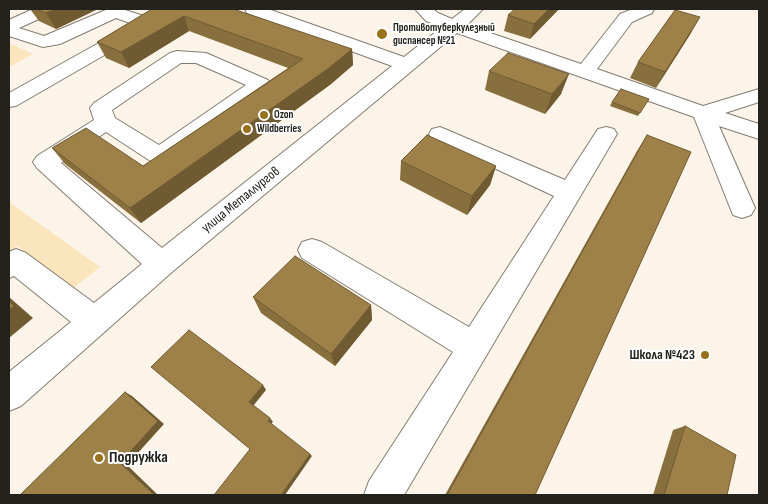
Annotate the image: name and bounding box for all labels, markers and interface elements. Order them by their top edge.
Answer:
place label: Противотуберкулезный диспансер №21 [393,21,495,47]
marker: Противотуберкулезный диспансер №21 [375,27,389,41]
place label: Ozon [274,108,293,122]
marker: Ozon [258,109,270,121]
place label: Wildberries [257,122,301,136]
marker: Wildberries [241,123,253,135]
street label: улица Металлургов [199,163,283,237]
place label: Школа №423 [630,347,695,363]
marker: Школа №423 [699,349,711,361]
place label: Подружка [109,448,168,468]
marker: Подружка [93,452,105,464]

